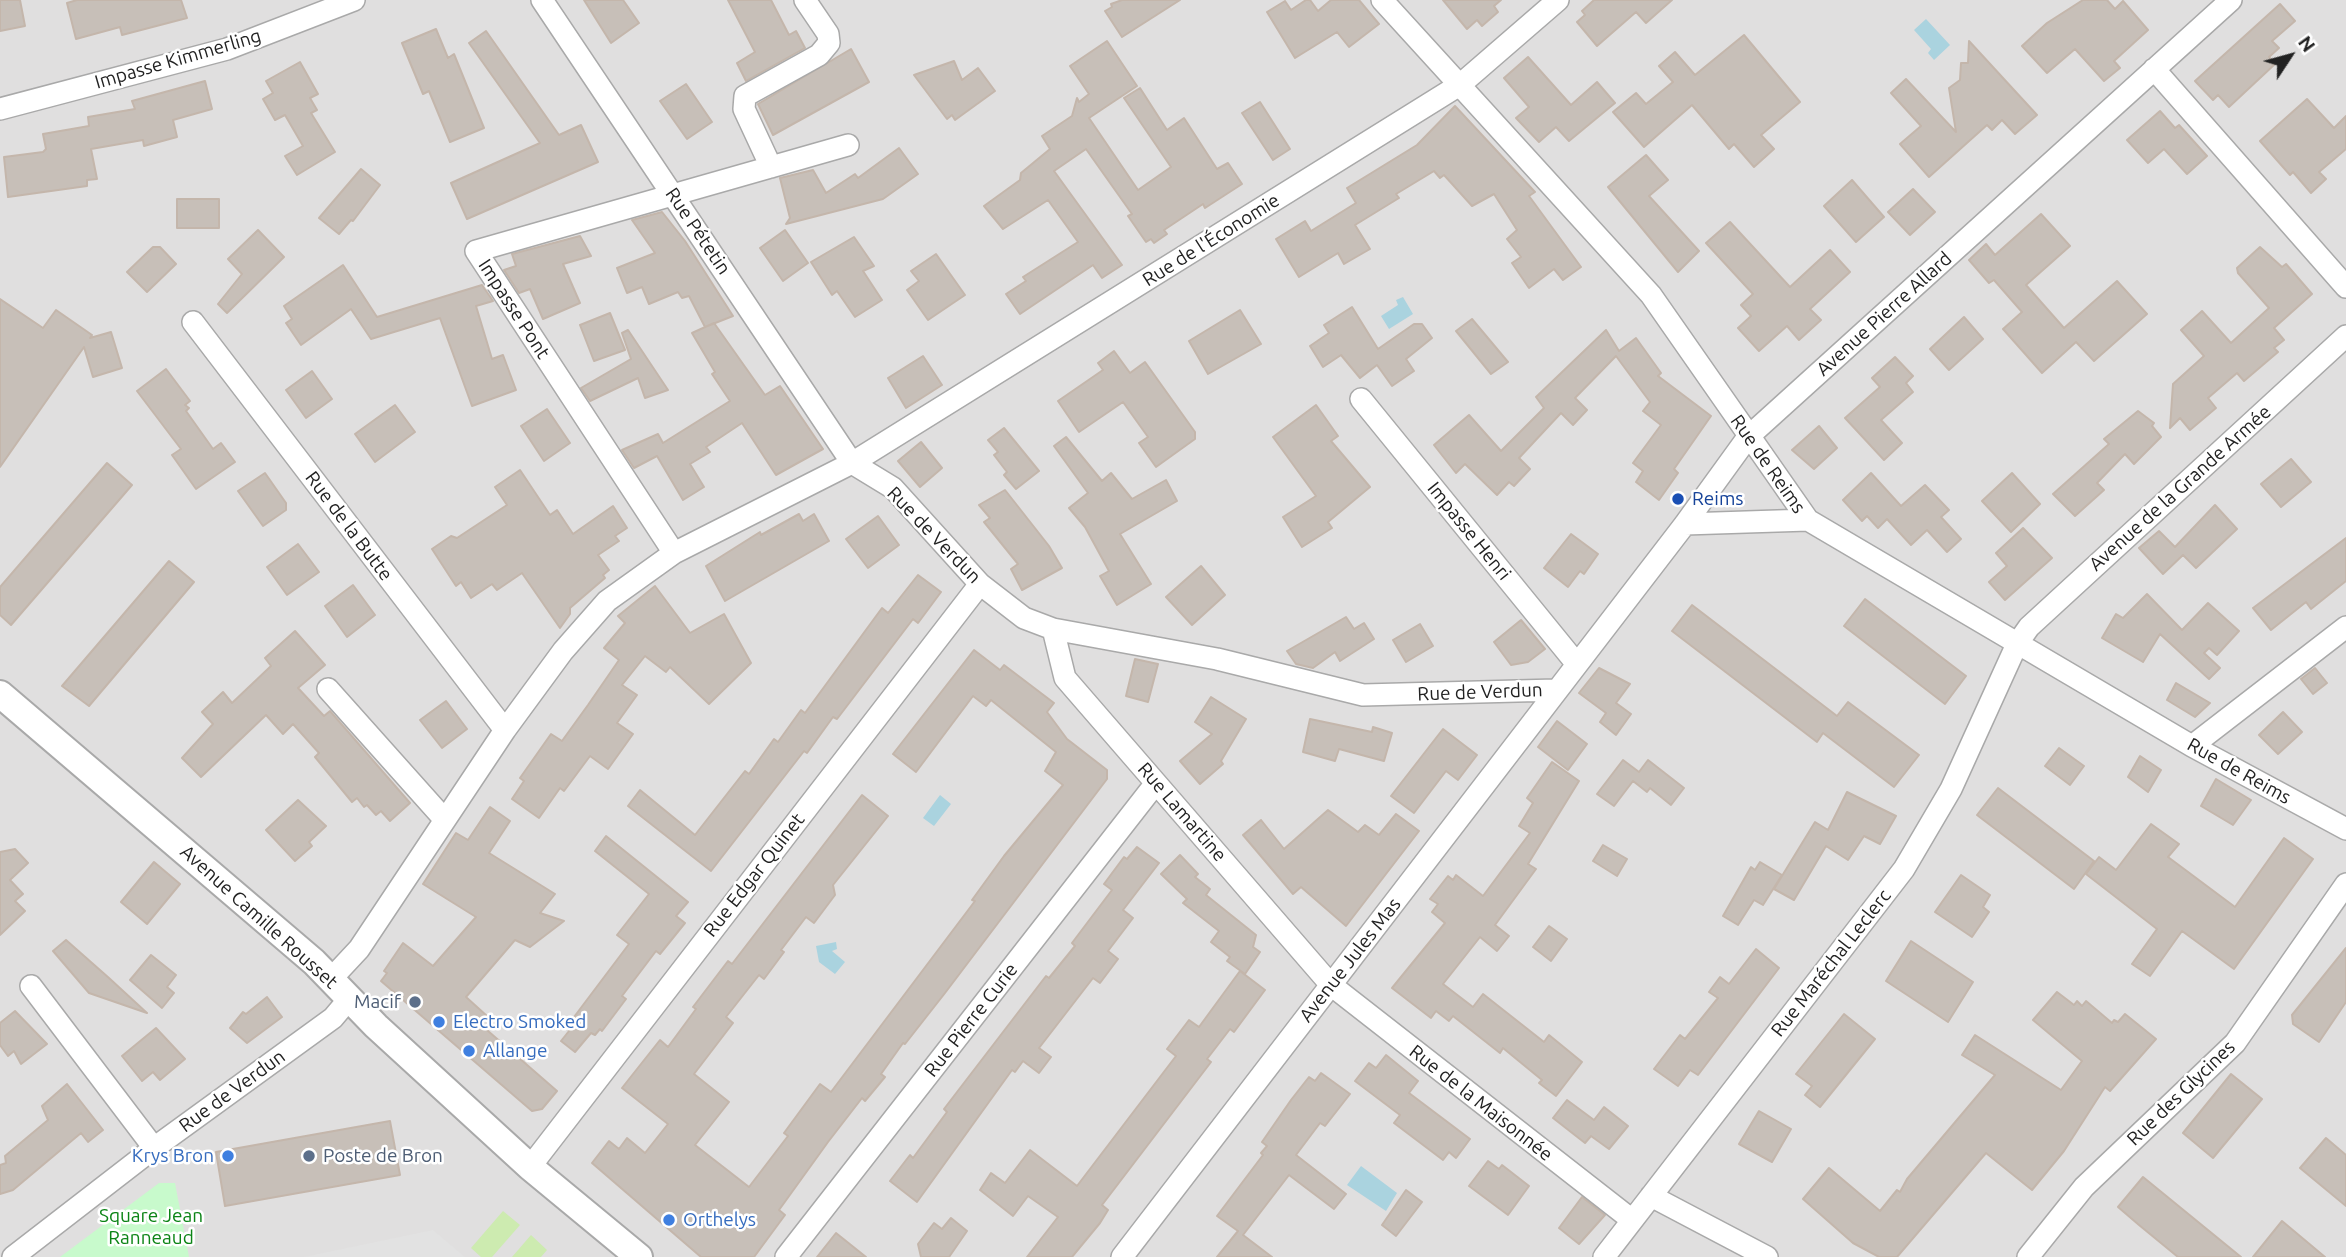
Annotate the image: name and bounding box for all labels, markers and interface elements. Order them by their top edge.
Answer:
north arrow [2255,21,2325,91]
street label: Impasse Kimmerling [92,24,264,94]
text: N [2294,31,2320,56]
street label: Rue Pétetin [661,183,735,279]
street label: Rue de l'Économie [1138,189,1284,291]
street label: Avenue Pierre Allard [1812,247,1956,381]
street label: Impasse Pont [473,255,555,363]
street label: Avenue de la Grande Armée [2084,400,2276,576]
street label: Rue de Reims [1726,410,1810,518]
street label: Rue de la Butte [301,467,397,585]
street label: Impasse Henri [1422,477,1516,585]
street label: Rue de Verdun [882,482,986,588]
place label: Reims [1692,488,1744,510]
marker: Reims [1670,491,1686,507]
street label: Rue de Verdun [1417,678,1543,706]
street label: Rue de Reims [2183,733,2295,809]
street label: Rue Lamartine [1133,758,1231,866]
street label: Rue Edgar Quinet [699,809,809,941]
street label: Avenue Camille Rousset [176,840,342,994]
street label: Rue Maréchal Leclerc [1766,885,1896,1041]
street label: Avenue Jules Mas [1294,893,1406,1027]
street label: Rue Pierre Curie [920,959,1022,1081]
place label: Macif [354,991,401,1013]
marker: Macif [407,994,423,1010]
place label: Electro Smoked [453,1011,586,1033]
marker: Electro Smoked [431,1014,447,1030]
street label: Rue des Glycines [2122,1036,2240,1150]
place label: Allange [483,1040,547,1062]
street label: Rue de la Maisonnée [1405,1040,1557,1166]
marker: Allange [461,1043,477,1059]
street label: Rue de Verdun [175,1045,289,1137]
place label: Krys Bron [132,1145,214,1167]
place label: Poste de Bron [323,1145,443,1167]
marker: Krys Bron [220,1148,236,1164]
marker: Poste de Bron [301,1148,317,1164]
park label: Square Jean Ranneaud [99,1205,203,1249]
place label: Orthelys [683,1209,756,1231]
marker: Orthelys [661,1212,677,1228]

